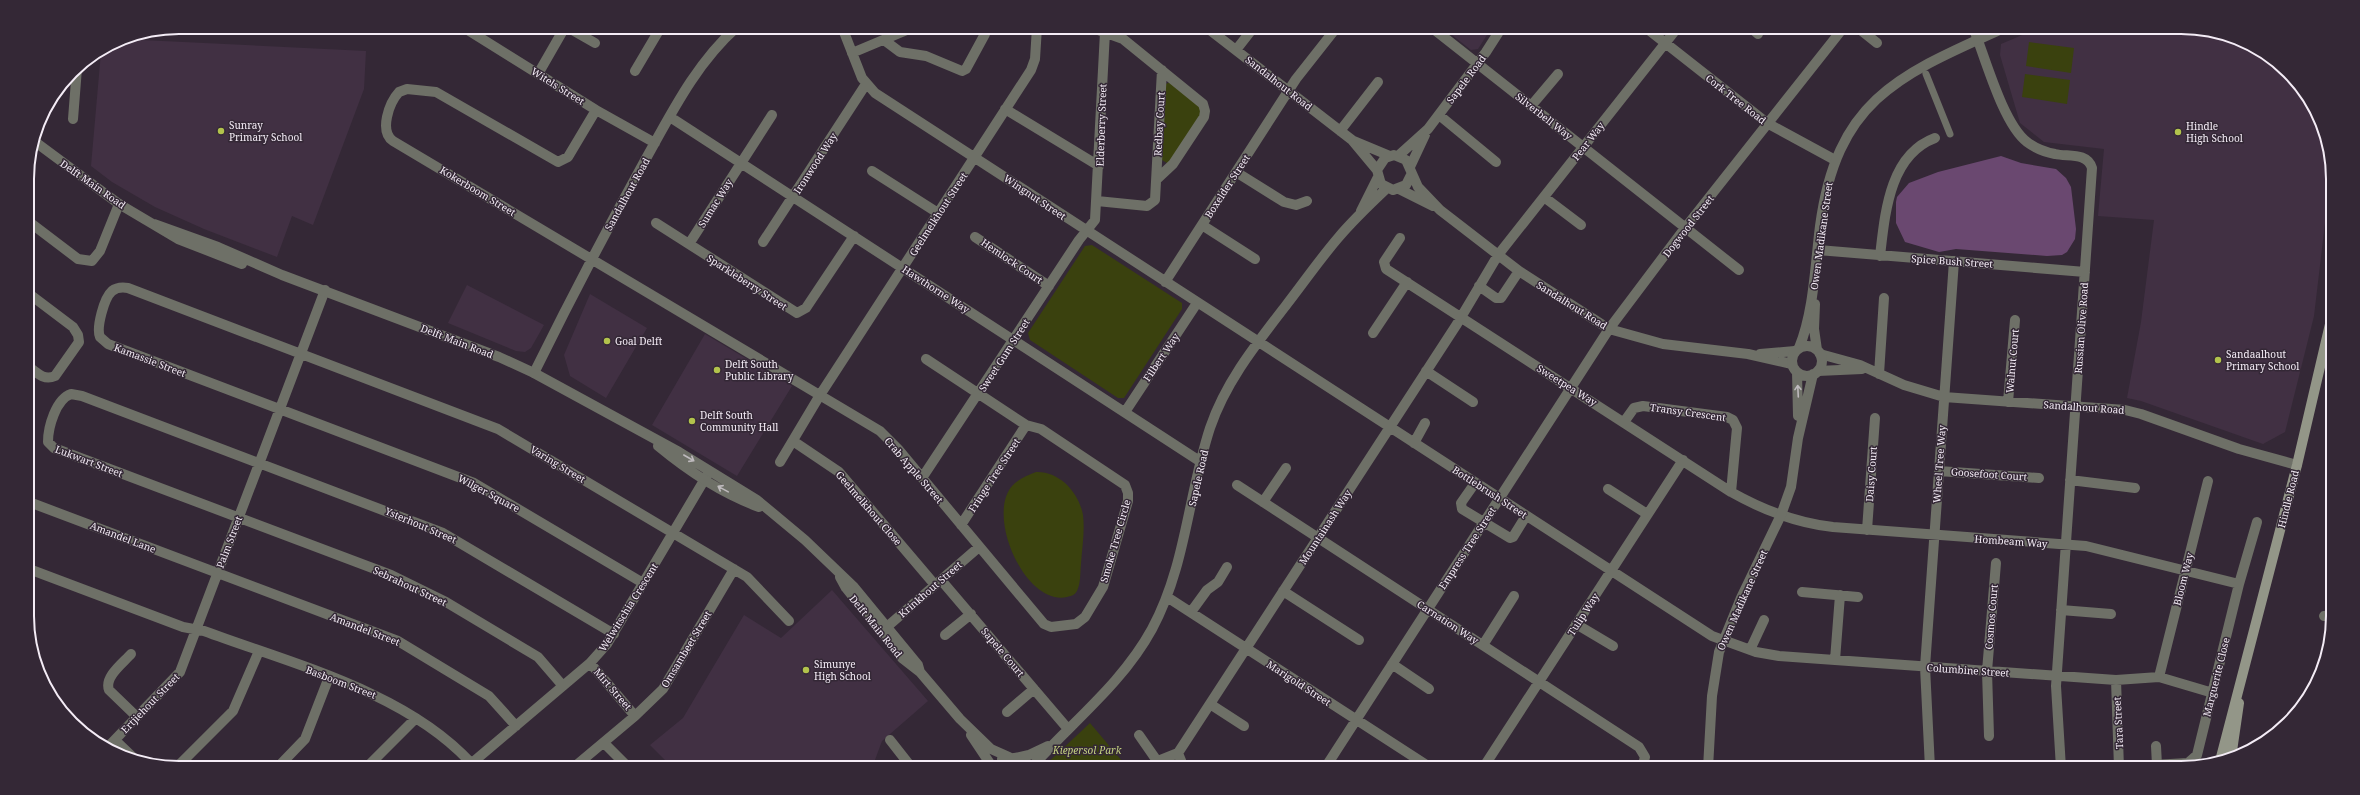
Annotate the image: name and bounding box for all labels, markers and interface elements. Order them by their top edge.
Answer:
street label: Sapele Road [1443,52,1489,106]
street label: Sandalhout Road [1243,53,1315,113]
street label: Witels Street [529,64,588,108]
street label: Cork Tree Road [1703,71,1769,127]
street label: Elderberry Street [1093,83,1109,167]
street label: Silverbell Way [1513,89,1576,143]
street label: Redbay Court [1150,91,1168,157]
place label: Sunray Primary School [229,118,302,144]
street label: Pear Way [1569,119,1608,163]
place label: Hindle High School [2186,119,2243,145]
marker: Sunray Primary School [216,126,226,136]
marker: Hindle High School [2173,127,2183,137]
street label: Ironwood Way [790,129,840,196]
street label: Boxelder Street [1201,151,1253,221]
street label: Sandalhout Road [601,155,653,233]
street label: Delft Main Road [57,156,129,212]
street label: Kokerboom Street [438,163,519,219]
street label: Geelmelkhout Street [906,169,971,259]
street label: Wingnut Street [1001,171,1069,223]
street label: Sumac Way [694,176,736,230]
street label: Owen Madikane Street [1807,181,1836,291]
street label: Dogwood Street [1659,192,1717,260]
street label: Hemlock Court [978,235,1046,287]
street label: Sparkleberry Street [704,251,790,314]
street label: Spice Bush Street [1911,251,1994,271]
street label: Hawthorne Way [900,262,973,316]
street label: Sandalhout Road [1534,278,1610,332]
street label: Russian Olive Road [2071,282,2091,374]
street label: Sweet Gum Street [975,315,1033,394]
street label: Delft Main Road [419,321,495,361]
street label: Walnut Court [2002,328,2022,393]
street label: Filbert Way [1140,330,1182,384]
place label: Goal Delft [615,334,663,348]
marker: Goal Delft [602,336,612,346]
street label: Kamassie Street [112,340,188,380]
place label: Sandaalhout Primary School [2226,347,2299,373]
marker: Sandaalhout Primary School [2213,355,2223,365]
place label: Delft South Public Library [725,357,794,383]
street label: Sweetpea Way [1534,361,1600,409]
marker: Delft South Public Library [712,365,722,375]
one-way arrow [1794,385,1802,398]
street label: Sandalhout Road [2043,397,2125,417]
street label: Transy Crescent [1649,400,1727,424]
place label: Delft South Community Hall [700,408,778,434]
marker: Delft South Community Hall [687,416,697,426]
street label: Wheel Tree Way [1929,424,1949,504]
street label: Crab Apple Street [881,434,947,506]
street label: Fringe Tree Street [965,435,1023,515]
street label: Lukwart Street [53,442,125,480]
street label: Varing Street [528,442,589,486]
street label: Daisy Court [1862,445,1880,502]
street label: Sapele Road [1185,448,1211,508]
one-way arrow [683,455,695,463]
street label: Bottlebrush Street [1450,463,1530,522]
street label: Goosefoot Court [1950,464,2028,484]
street label: Geelmelkhout Close [833,468,905,548]
street label: Hindle Road [2274,469,2302,529]
street label: Wilger Square [456,471,522,515]
one-way arrow [717,485,729,493]
street label: Mountainash Way [1296,487,1355,567]
street label: Smoke Tree Circle [1096,498,1134,584]
street label: Ysterhout Street [382,503,459,547]
street label: Empress Tree Street [1435,504,1499,592]
street label: Palm Street [213,514,246,570]
street label: Amandel Lane [88,518,158,556]
street label: Hombeam Way [1974,531,2048,551]
street label: Owen Madikane Street [1714,547,1771,652]
street label: Bloom Way [2170,551,2196,607]
street label: Krinkhout Street [895,557,965,620]
street label: Welwitschia Crescent [595,560,661,654]
street label: Sebrahout Street [371,563,449,609]
street label: Cosmos Court [1981,583,2001,650]
street label: Tulip Way [1564,590,1602,638]
street label: Delft Main Road [846,592,906,660]
street label: Carnation Way [1414,597,1482,647]
street label: Omsambeet Street [658,608,715,690]
street label: Amandel Street [328,609,402,649]
street label: Sapele Court [978,624,1028,680]
street label: Marguerite Close [2199,636,2233,718]
place label: Simunye High School [814,657,871,683]
street label: Marigold Street [1264,657,1334,709]
street label: Columbine Street [1926,660,2010,680]
street label: Basboom Street [304,662,379,702]
street label: Mirt Street [591,665,635,713]
marker: Simunye High School [801,665,811,675]
street label: Ertjiehout Street [118,670,183,736]
street label: Tara Street [2110,696,2126,749]
park label: Kiepersol Park [1052,743,1122,757]

